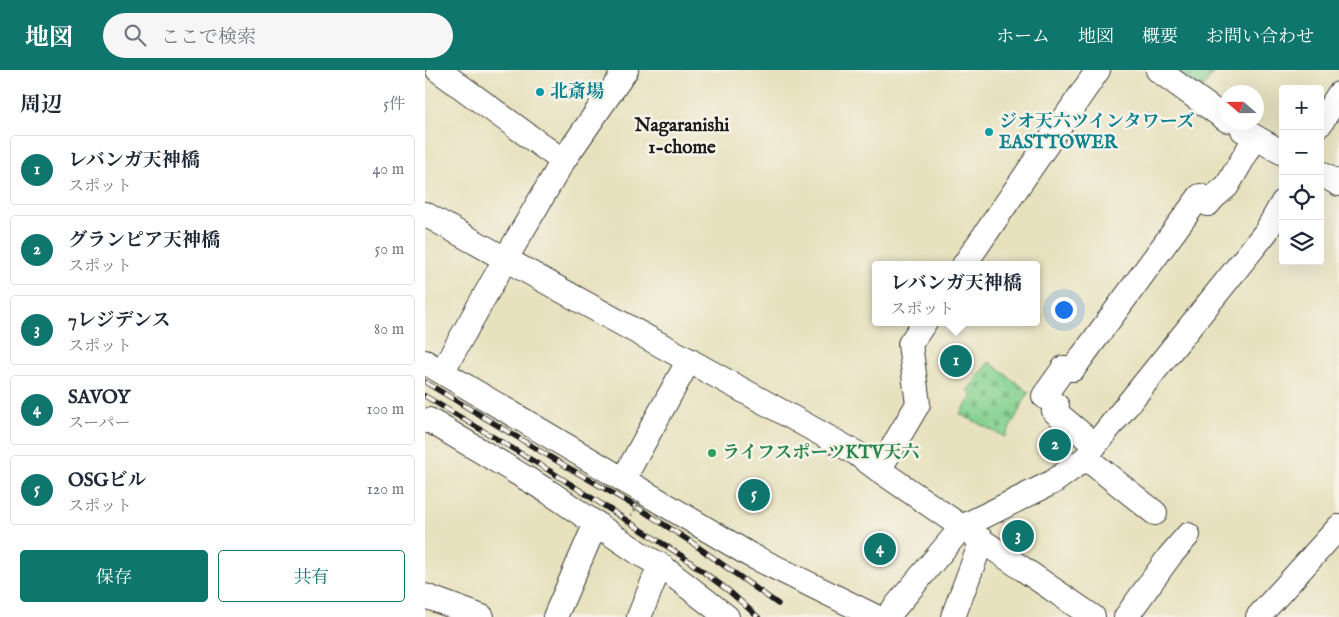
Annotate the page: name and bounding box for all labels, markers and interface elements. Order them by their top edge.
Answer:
search box [103,13,453,58]
icon: search [121,21,149,49]
text: 地図 [25,23,73,54]
text: ここで検索 [161,26,256,50]
text: ホーム [996,26,1050,49]
text: 地図 [1078,26,1114,49]
text: 概要 [1142,26,1178,49]
text: お問い合わせ [1206,26,1314,49]
place label: 北斎場 [550,81,604,104]
north arrow [1219,85,1264,130]
map controls [1279,85,1324,265]
button: + [1279,85,1324,130]
marker: 北斎場 [534,86,546,98]
text: 周辺 [20,92,62,119]
text: 5件 [383,95,405,115]
place label: ジオ天六ツインタワーズ EASTTOWER [999,111,1194,155]
district label: Nagaranishi 1-chome [634,114,729,160]
marker: ジオ天六ツインタワーズ EASTTOWER [983,126,995,138]
button: − [1279,130,1324,175]
text: レバンガ天神橋 [68,149,200,173]
text: 1 [34,160,40,180]
text: 40 m [372,160,404,180]
button: locate [1279,175,1324,220]
text: スポット [68,177,132,197]
button: layers [1279,220,1324,265]
text: グランピア天神橋 [68,229,220,253]
text: 2 [33,240,41,260]
text: 50 m [375,240,404,260]
text: スポット [68,257,132,277]
popup [872,261,1040,326]
text: レバンガ天神橋 [890,272,1022,296]
your location [1051,297,1077,323]
text: スポット [890,300,954,320]
text: 7レジデンス [68,309,170,333]
text: 3 [34,320,40,340]
text: 80 m [374,320,404,340]
text: スポット [68,337,132,357]
pin: 1 [940,342,972,380]
text: SAVOY [68,386,130,410]
text: 4 [33,400,41,420]
text: 100 m [367,400,404,420]
text: スーパー [68,414,130,434]
pin: 2 [1039,426,1071,464]
place label: ライフスポーツKTV天六 [722,442,920,465]
marker: ライフスポーツKTV天六 [706,447,718,459]
text: OSGビル [68,469,147,493]
pin: 5 [738,476,770,514]
text: 5 [34,480,40,500]
text: 120 m [367,480,404,500]
text: スポット [68,497,132,517]
pin: 3 [1002,517,1034,555]
pin: 4 [864,530,896,568]
button: 保存 [20,550,208,602]
button: 共有 [218,550,405,602]

